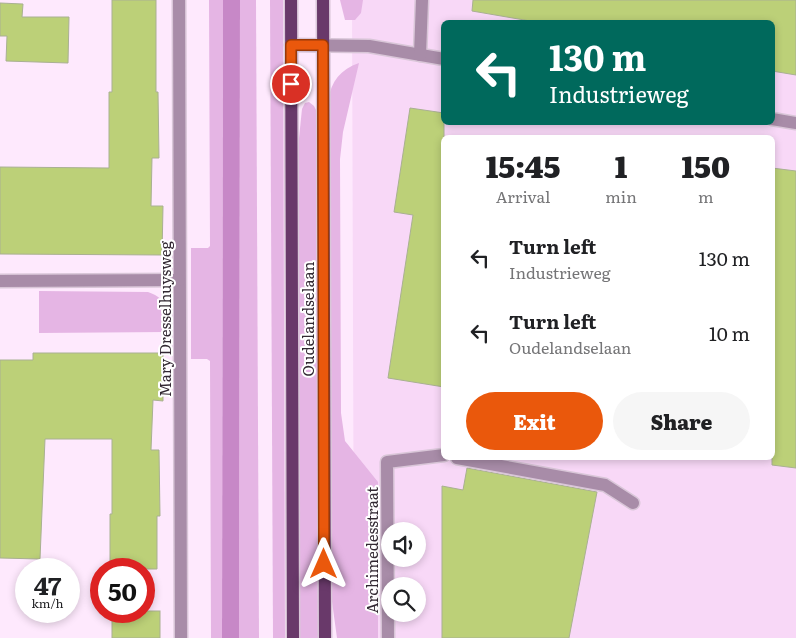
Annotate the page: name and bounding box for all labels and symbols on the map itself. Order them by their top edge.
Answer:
pin [270,63,312,105]
street label: Mary Dresselhuysweg [153,240,176,397]
street label: Oudelandselaan [296,262,319,376]
street label: Archimedesstraat [360,487,383,613]
position arrow [297,537,349,589]
speed limit sign: 50 [90,558,155,623]

